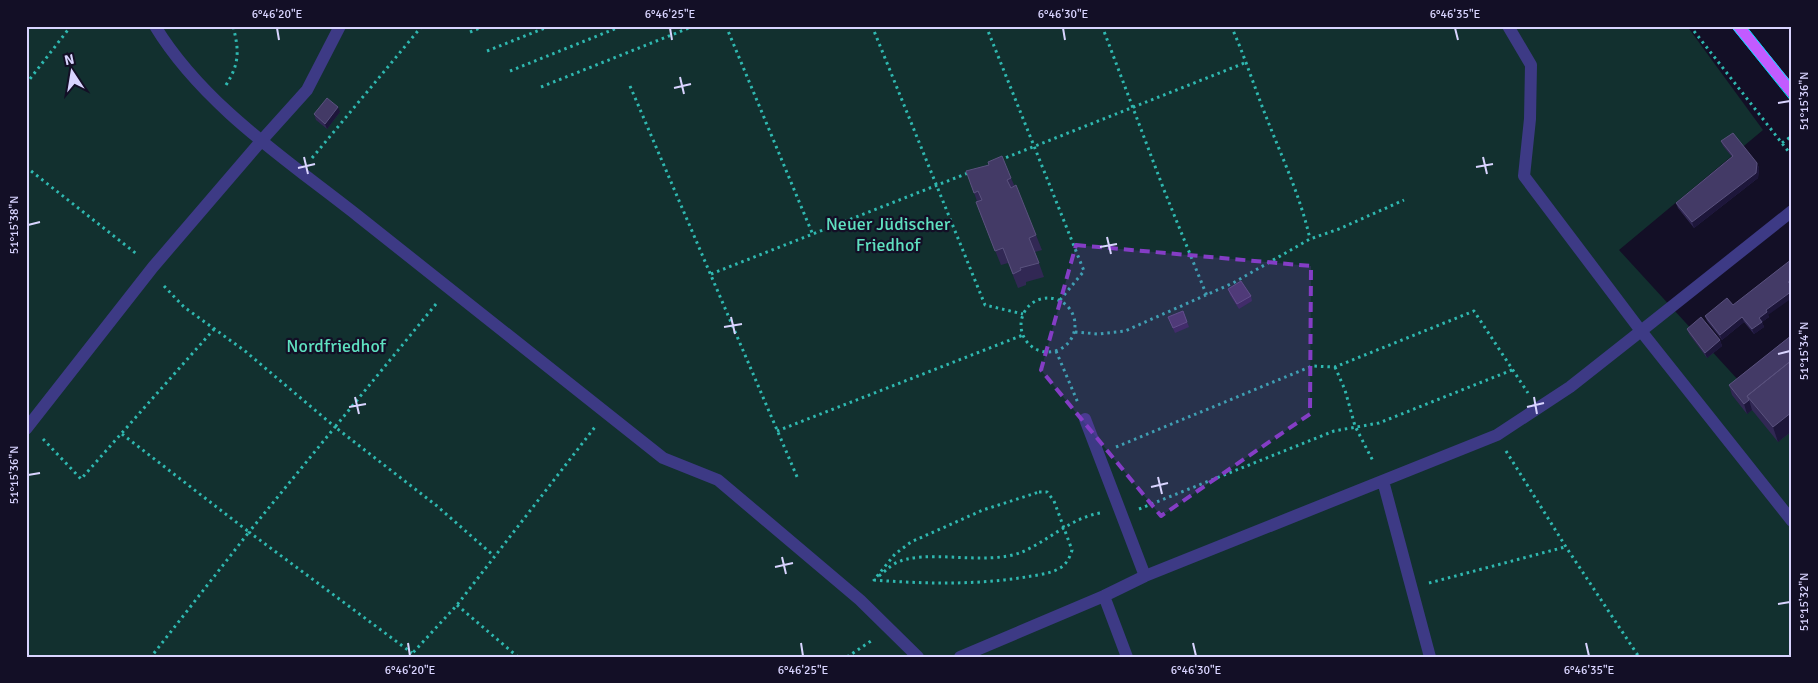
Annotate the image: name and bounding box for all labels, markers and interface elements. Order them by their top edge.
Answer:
text: 6°46'20"E [252,7,303,22]
text: 6°46'25"E [645,7,696,22]
text: 6°46'30"E [1038,7,1089,22]
text: 6°46'35"E [1430,7,1481,22]
north arrow [48,48,98,98]
text: N [63,50,76,69]
text: 51°15'36"N [1797,72,1812,130]
text: 51°15'38"N [7,196,22,254]
park label: Neuer Jüdischer Friedhof [826,213,951,256]
text: 51°15'34"N [1797,322,1812,380]
park label: Nordfriedhof [286,335,387,357]
text: 51°15'36"N [7,446,22,504]
text: 51°15'32"N [1797,573,1812,631]
text: 6°46'20"E [385,663,436,678]
text: 6°46'25"E [778,663,829,678]
text: 6°46'30"E [1171,663,1222,678]
text: 6°46'35"E [1564,663,1615,678]

